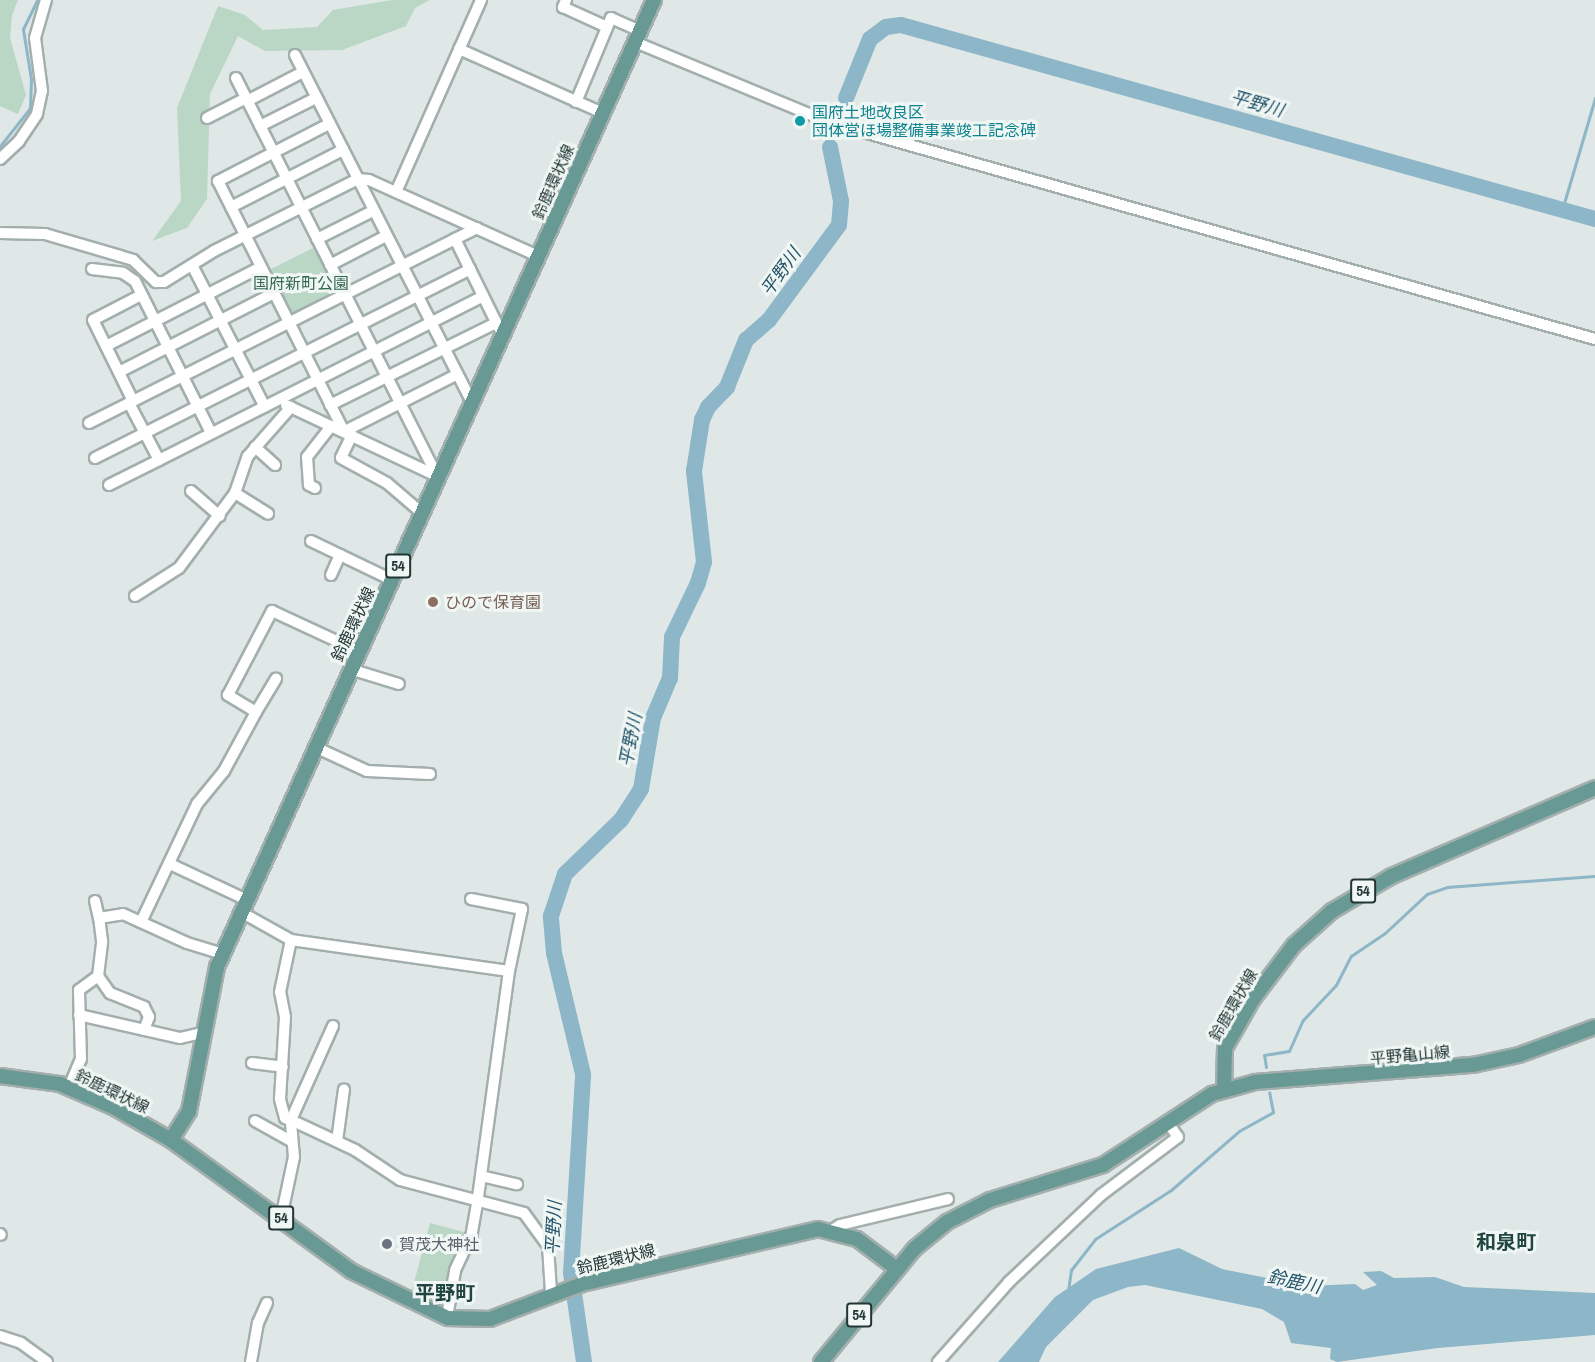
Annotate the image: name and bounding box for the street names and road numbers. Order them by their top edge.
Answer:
street label: 鈴鹿環状線 [528,142,578,222]
road number: 54 [384,554,412,578]
street label: 鈴鹿環状線 [327,584,379,664]
road number: 54 [1350,879,1376,903]
street label: 鈴鹿環状線 [1205,966,1261,1044]
street label: 平野亀山線 [1369,1042,1451,1068]
street label: 鈴鹿環状線 [72,1065,152,1117]
road number: 54 [268,1206,294,1230]
street label: 鈴鹿環状線 [575,1240,657,1278]
road number: 54 [846,1303,872,1327]

